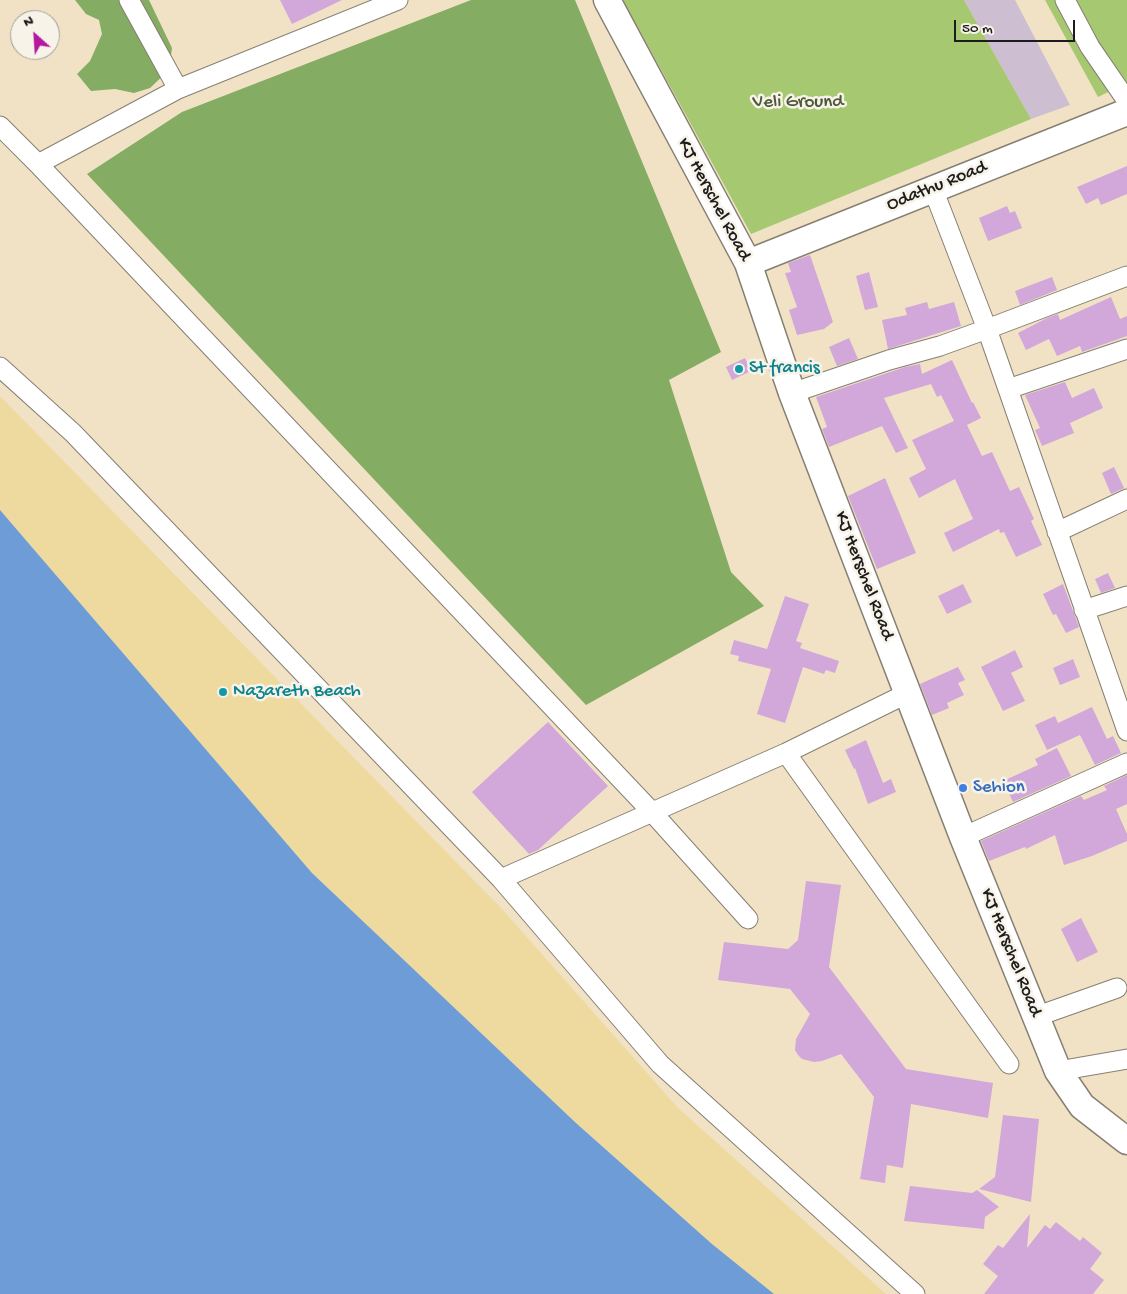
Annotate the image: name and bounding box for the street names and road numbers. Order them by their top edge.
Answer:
street label: KJ Herschel Road [671,135,755,265]
street label: Odathu Road [884,157,990,217]
street label: KJ Herschel Road [828,508,898,644]
street label: KJ Herschel Road [974,886,1046,1020]

